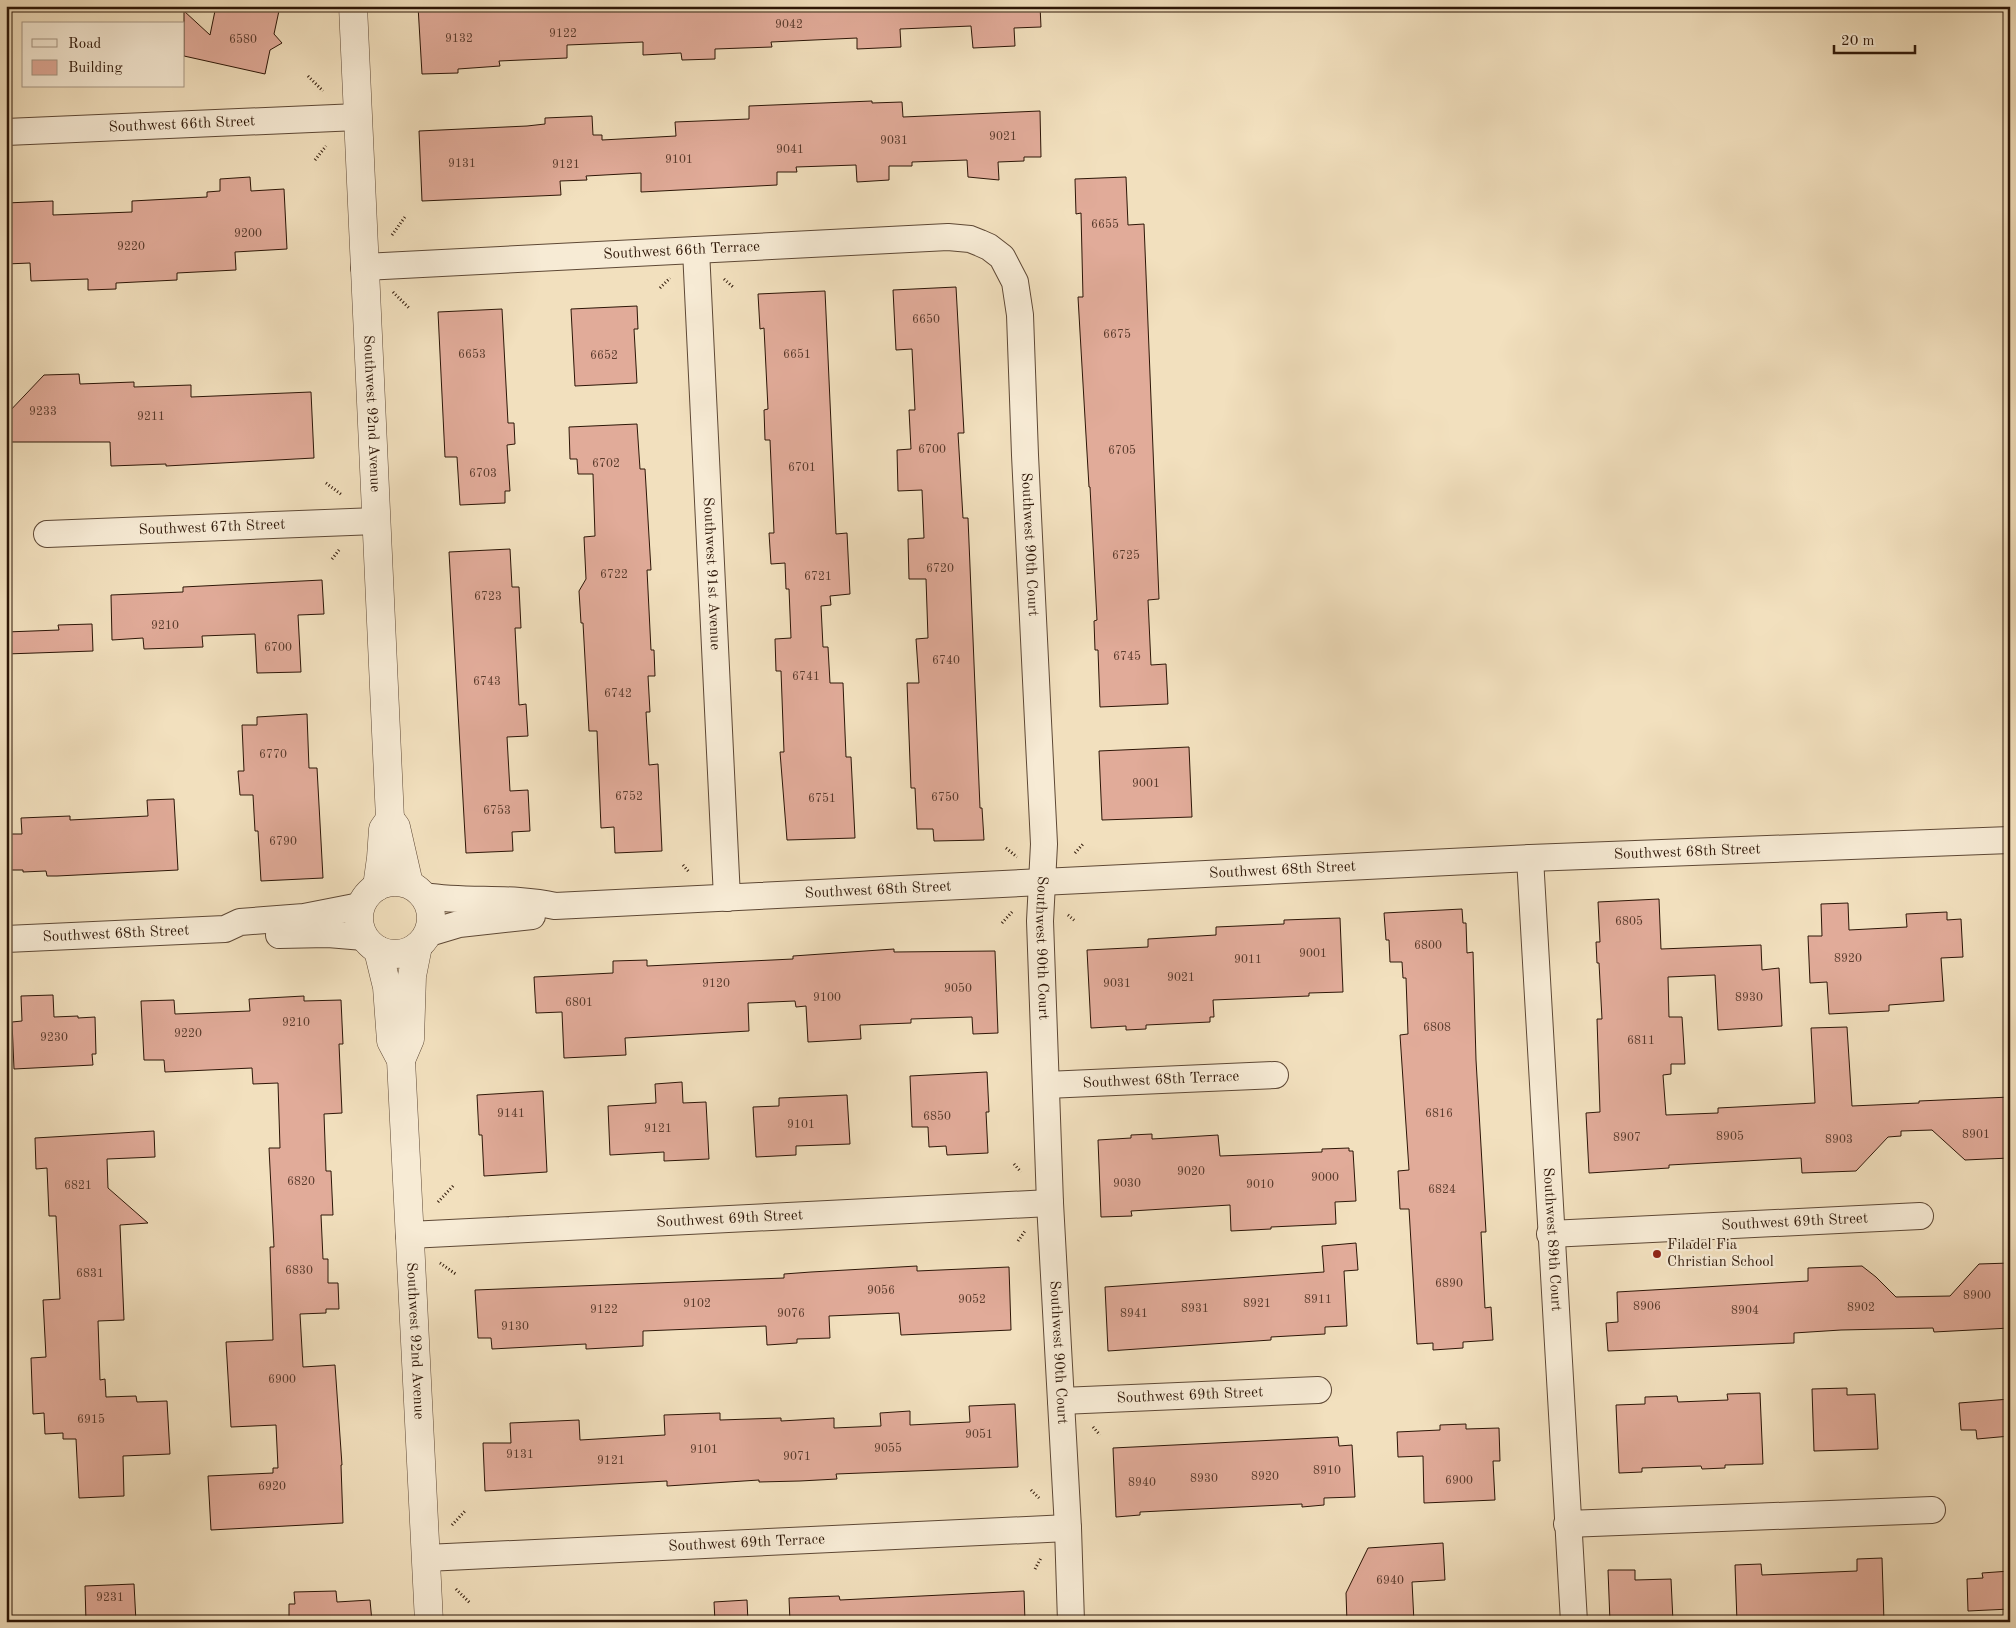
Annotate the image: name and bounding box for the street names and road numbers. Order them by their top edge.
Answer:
street label: Southwest 66th Street [108,114,256,135]
street label: Southwest 66th Terrace [603,239,760,262]
street label: Southwest 92nd Avenue [360,335,383,493]
street label: Southwest 90th Court [1018,472,1040,617]
street label: Southwest 91st Avenue [700,497,723,651]
street label: Southwest 67th Street [138,517,286,538]
street label: Southwest 68th Street [1613,842,1761,862]
street label: Southwest 68th Street [1209,859,1356,881]
street label: Southwest 90th Court [1032,876,1051,1020]
street label: Southwest 68th Street [804,879,952,901]
street label: Southwest 68th Street [42,923,190,945]
street label: Southwest 68th Terrace [1082,1069,1240,1091]
street label: Southwest 89th Court [1540,1167,1564,1312]
street label: Southwest 69th Street [656,1208,803,1230]
street label: Southwest 69th Street [1721,1211,1868,1233]
street label: Southwest 92nd Avenue [404,1262,426,1420]
street label: Southwest 90th Court [1047,1280,1070,1425]
street label: Southwest 69th Street [1116,1385,1264,1406]
street label: Southwest 69th Terrace [668,1532,825,1554]

